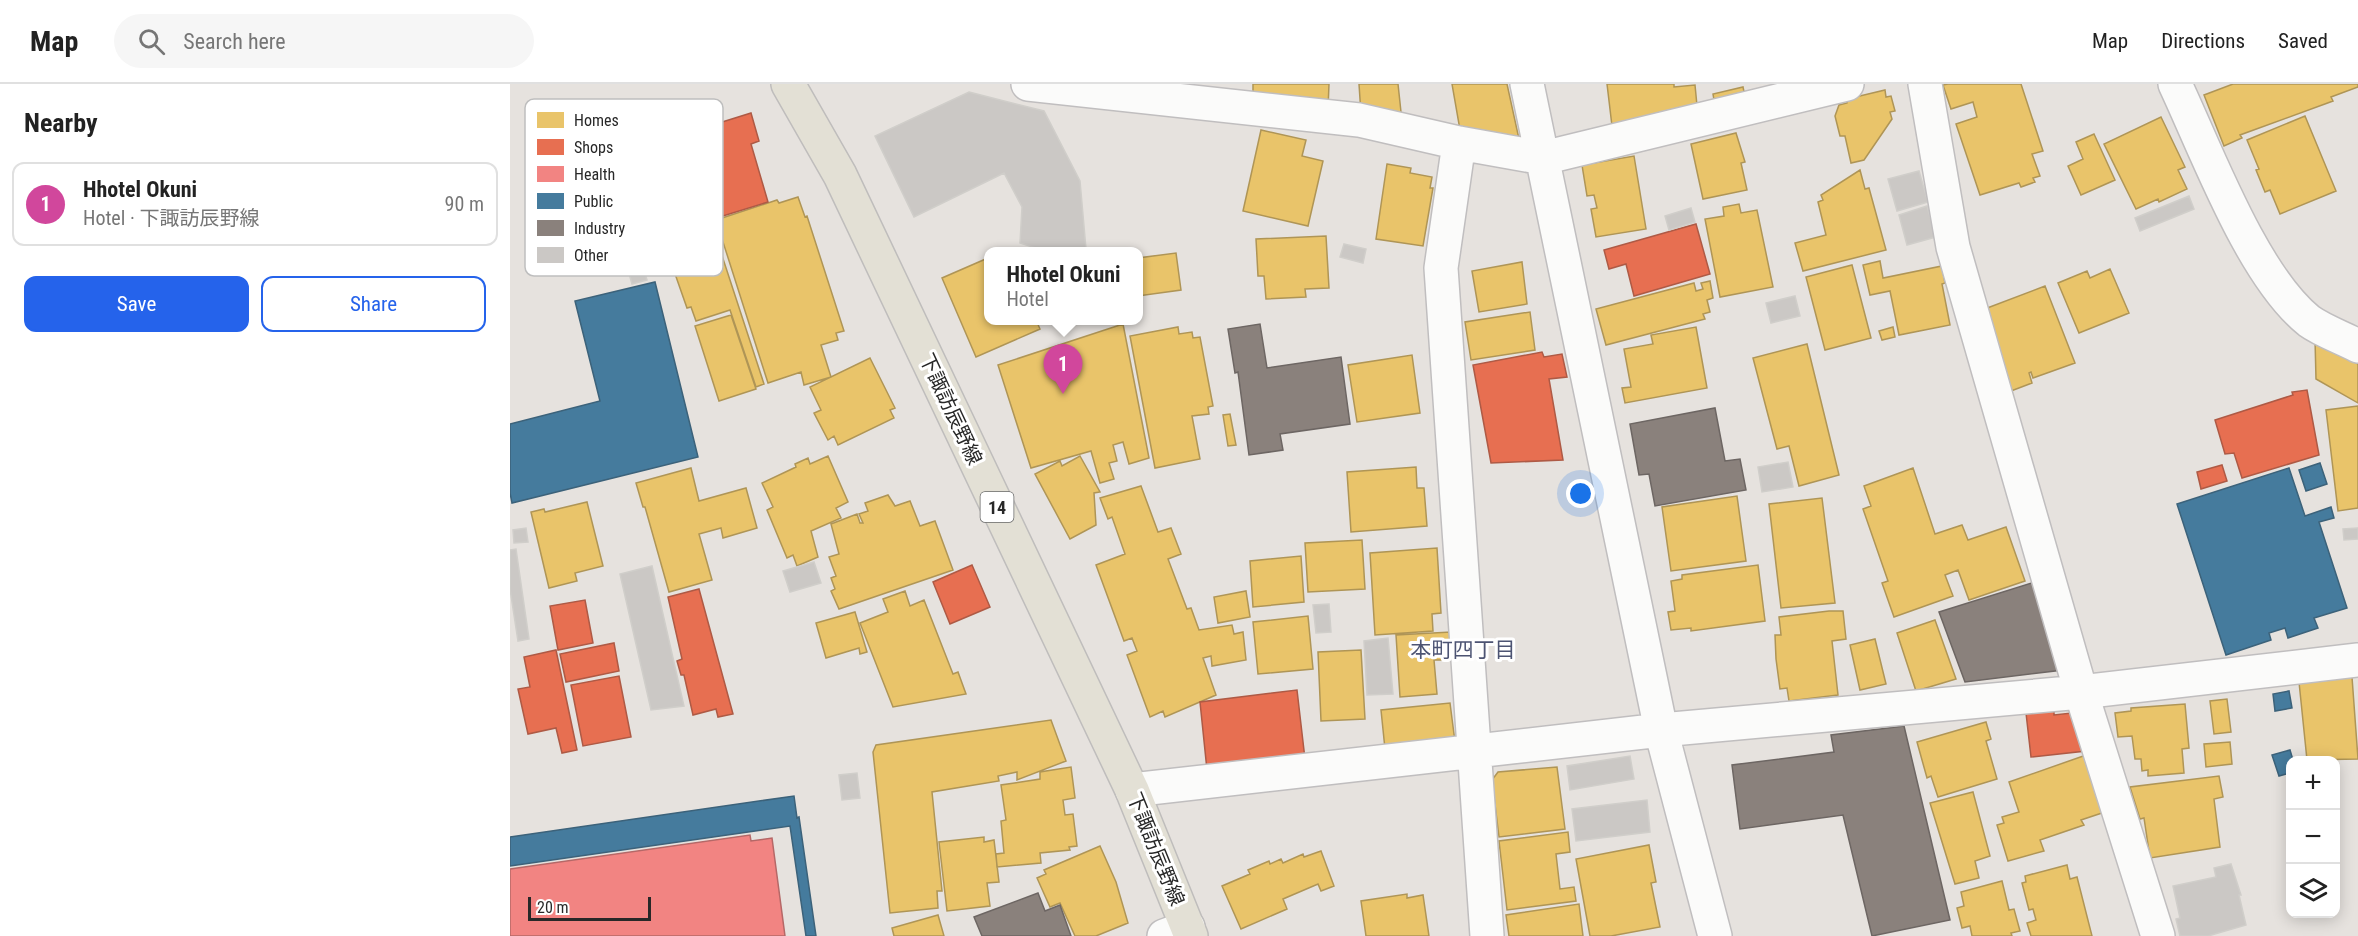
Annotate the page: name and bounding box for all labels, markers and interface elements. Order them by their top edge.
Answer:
search box [114,14,534,68]
text: Map [30,25,78,58]
icon: search [135,25,168,58]
text: Search here [183,29,286,54]
text: Map [2092,29,2128,53]
text: Directions [2161,29,2245,53]
text: Saved [2278,29,2328,53]
legend [525,99,723,276]
text: Nearby [24,108,98,138]
text: Homes [574,111,619,130]
text: Shops [574,138,613,157]
text: Health [574,165,615,184]
text: Hhotel Okuni [83,177,197,202]
text: 1 [40,192,51,216]
text: 90 m [445,192,484,216]
text: Public [574,192,613,211]
text: Hotel · 下諏訪辰野線 [83,206,259,230]
text: Industry [574,219,625,238]
text: Other [574,246,609,265]
popup [984,247,1143,325]
text: Hhotel Okuni [1006,262,1121,287]
button: Save [24,276,249,332]
button: Share [261,276,486,332]
text: Hotel [1006,287,1049,311]
pin: 1 [1044,344,1082,394]
street label: 下諏訪辰野線 [915,350,987,468]
your location [1566,479,1595,508]
road number: 14 [980,492,1014,522]
district label: 本町四丁目 [1411,638,1516,662]
map controls [2286,756,2340,918]
button: + [2286,756,2340,810]
street label: 下諏訪辰野線 [1122,789,1190,909]
button: − [2286,810,2340,864]
button: layers [2286,864,2340,918]
scale bar [528,894,651,922]
text: 20 m [537,898,569,917]

